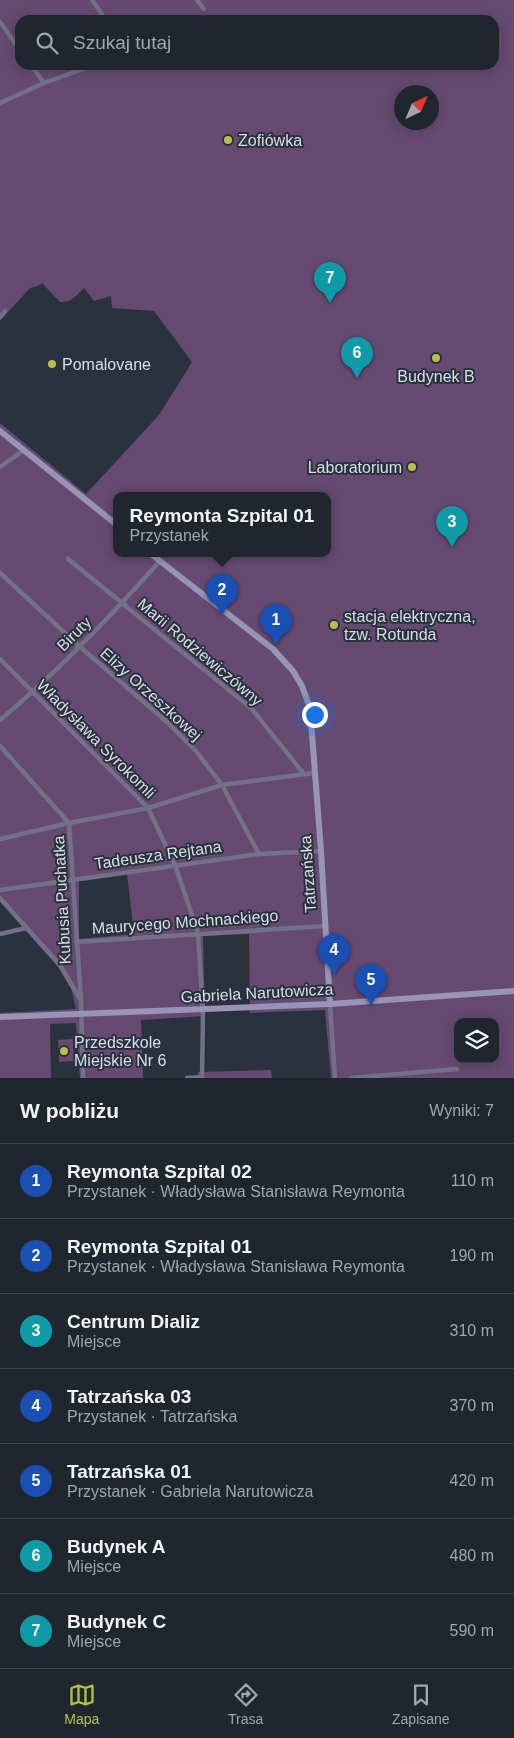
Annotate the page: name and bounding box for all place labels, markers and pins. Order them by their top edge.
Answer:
place label: Zofiówka [238,132,302,149]
marker: Zofiówka [222,134,234,146]
pin: 7 [314,262,346,303]
pin: 6 [341,337,373,378]
marker: Budynek B [430,352,442,364]
place label: Pomalovane [62,356,151,373]
marker: Pomalovane [46,358,58,370]
place label: Budynek B [397,368,475,385]
place label: Laboratorium [308,459,402,476]
marker: Laboratorium [406,461,418,473]
pin: 3 [436,506,468,547]
pin: 2 [206,574,238,615]
pin: 1 [260,604,292,645]
place label: stacja elektryczna, tzw. Rotunda [344,608,476,643]
marker: stacja elektryczna, tzw. Rotunda [328,619,340,631]
pin: 4 [318,934,350,975]
pin: 5 [355,964,387,1005]
place label: Przedszkole Miejskie Nr 6 [74,1034,167,1069]
marker: Przedszkole Miejskie Nr 6 [58,1045,70,1057]

